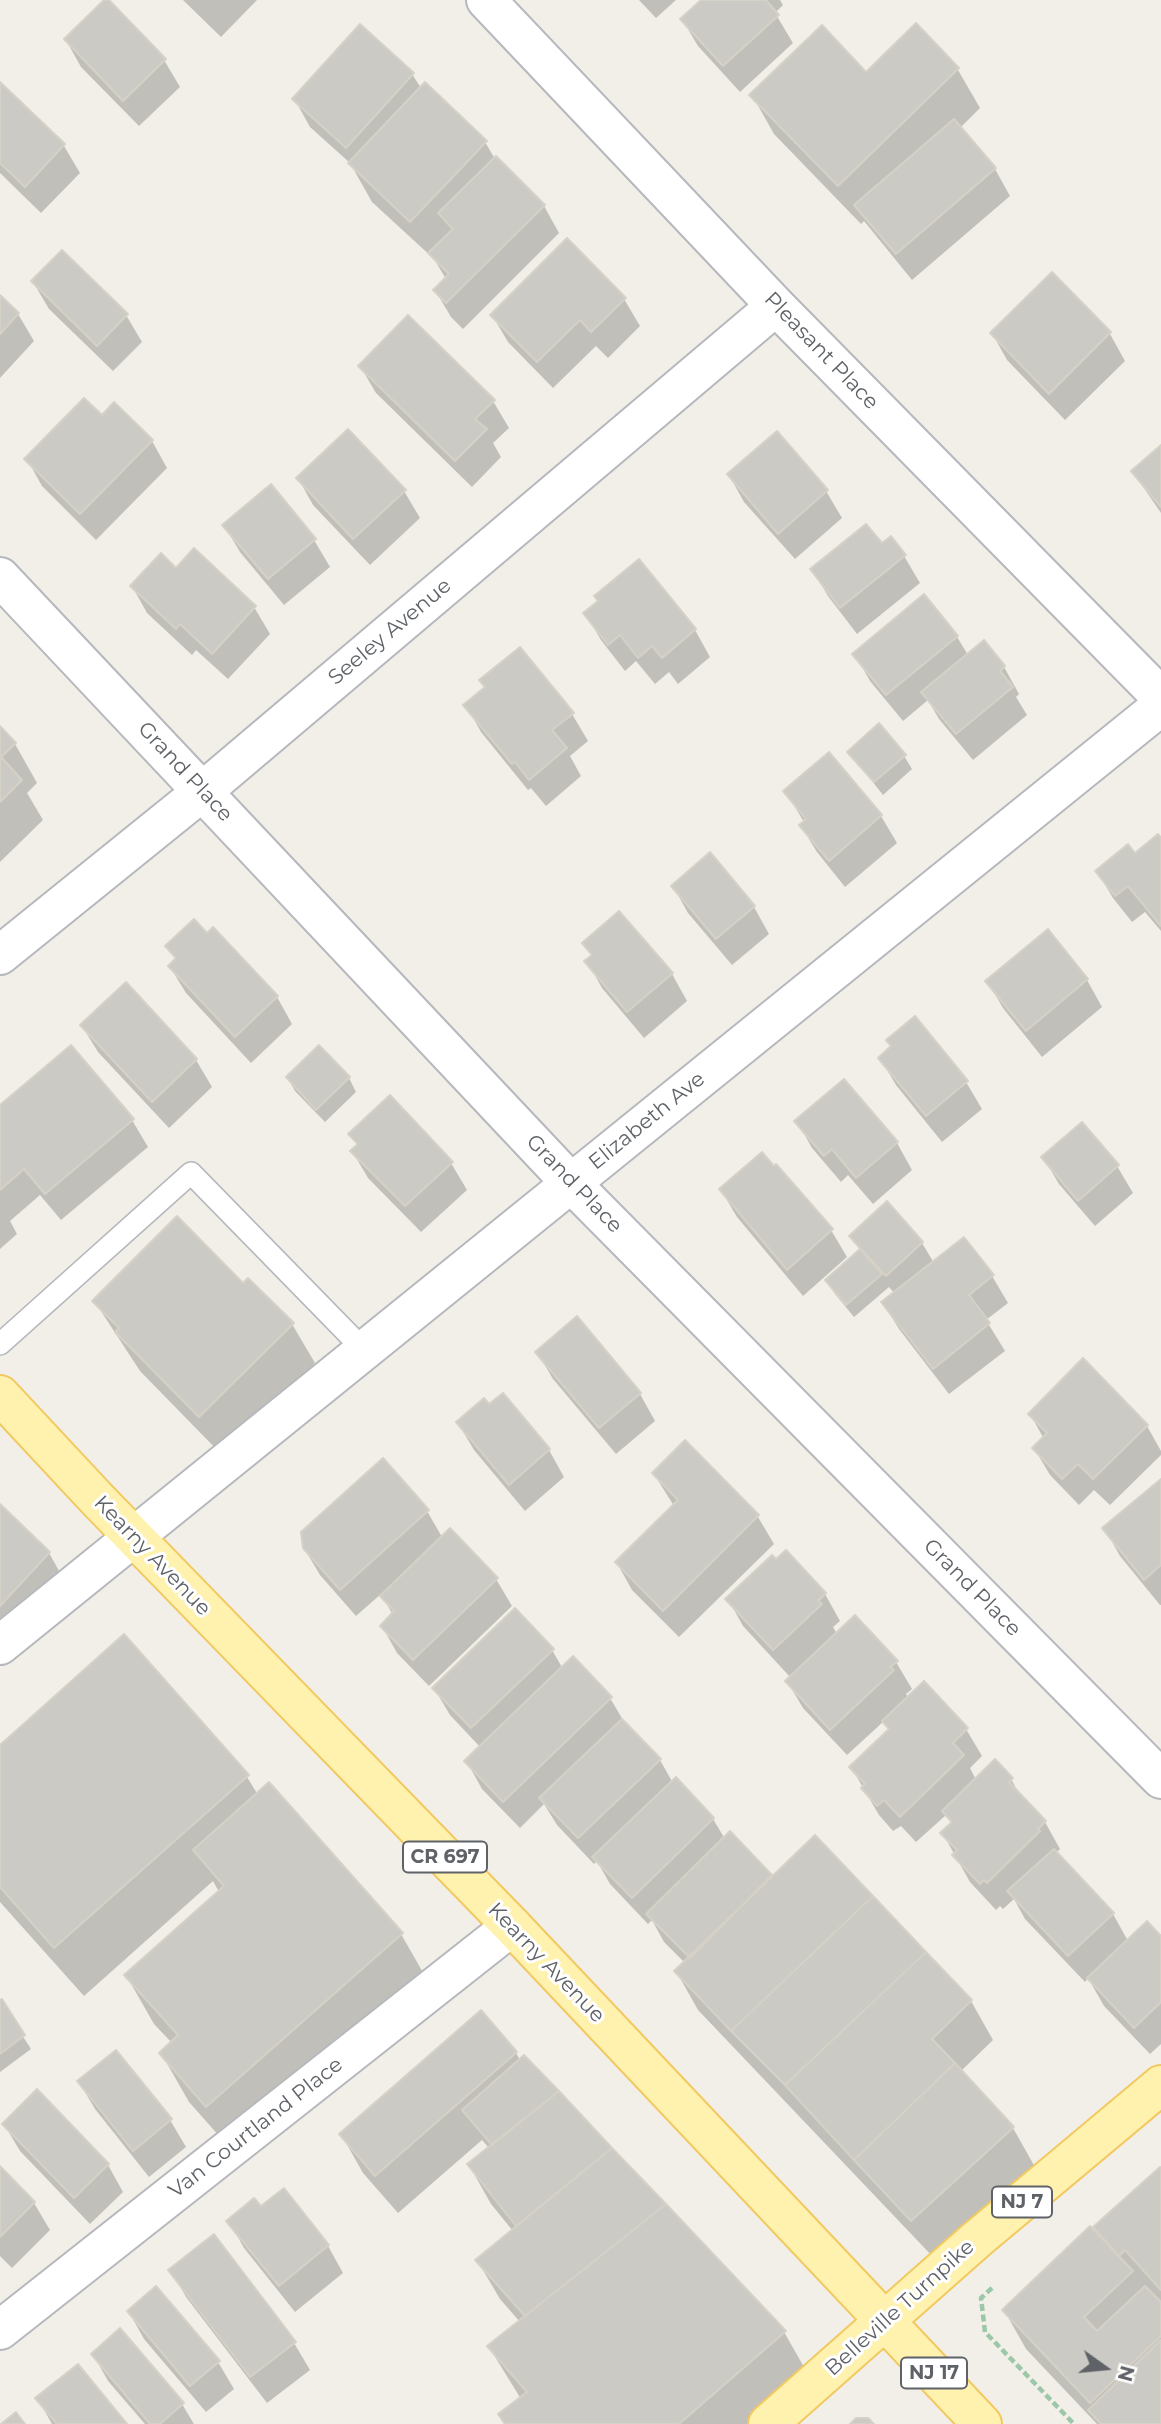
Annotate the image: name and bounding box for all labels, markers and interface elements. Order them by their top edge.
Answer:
street label: Pleasant Place [759,287,883,415]
street label: Seeley Avenue [323,573,457,691]
street label: Grand Place [132,717,238,827]
street label: Elizabeth Ave [584,1067,710,1175]
street label: Grand Place [521,1129,627,1239]
street label: Kearny Avenue [88,1491,216,1621]
street label: Grand Place [918,1534,1026,1642]
road number: CR 697 [403,1842,487,1872]
street label: Kearny Avenue [482,1898,610,2028]
street label: Van Courtland Place [164,2052,348,2204]
road number: NJ 7 [992,2186,1052,2218]
street label: Belleville Turnpike [820,2234,980,2382]
north arrow [1070,2333,1140,2403]
road number: NJ 17 [901,2358,967,2388]
text: N [1113,2363,1139,2384]

